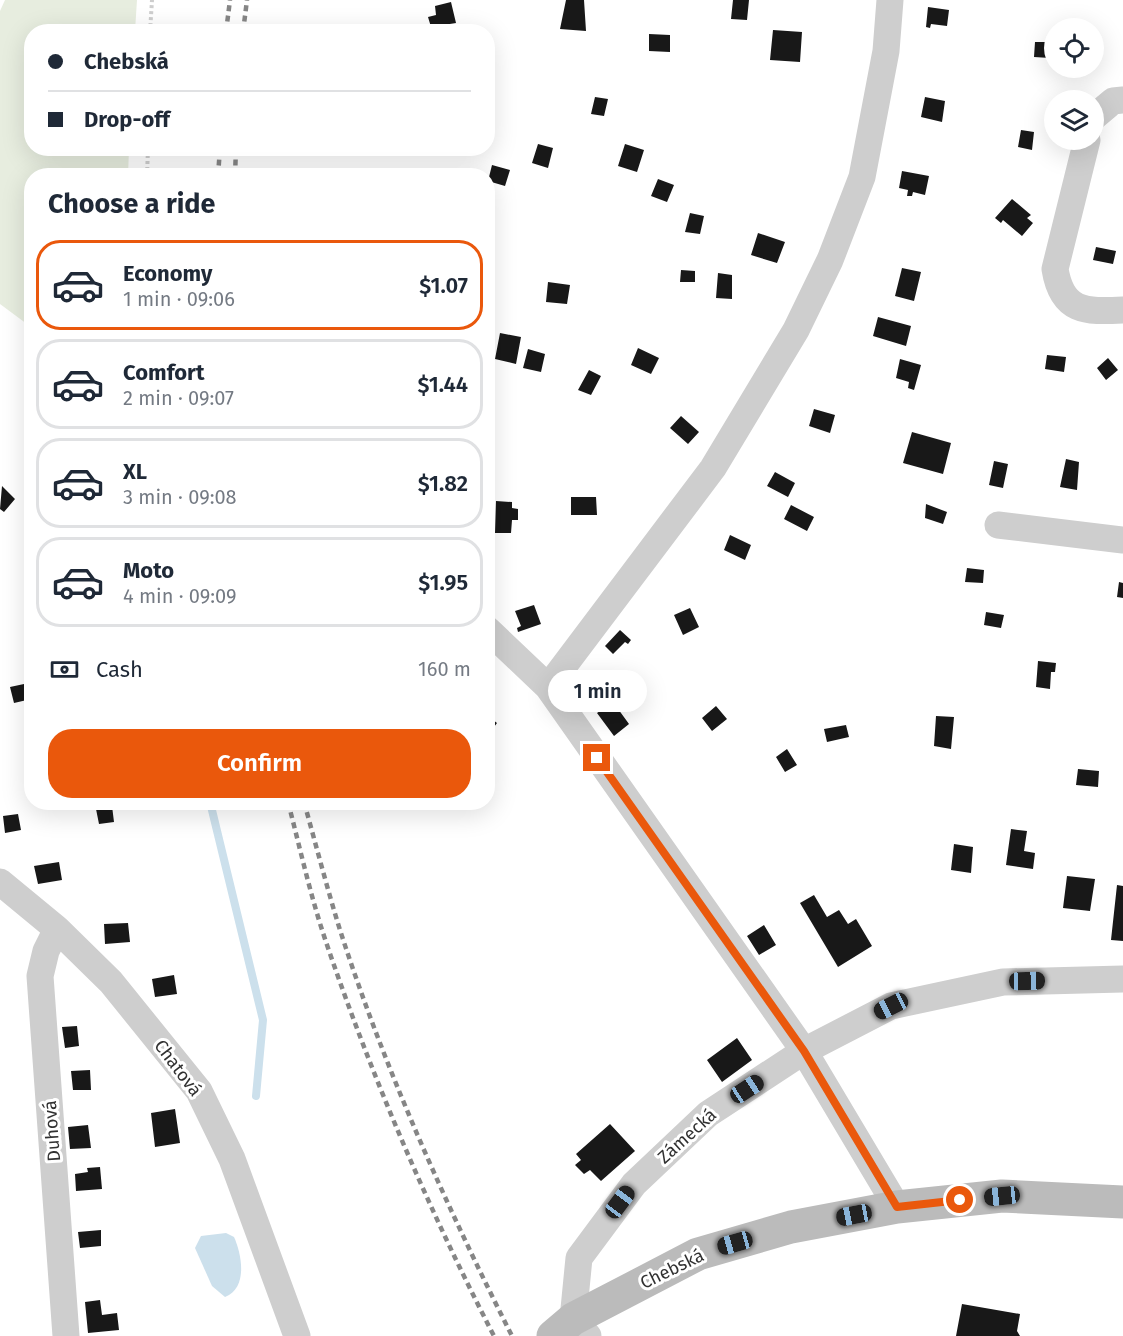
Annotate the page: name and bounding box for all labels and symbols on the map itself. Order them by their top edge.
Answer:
callout: 1 min [548,671,646,713]
route end [583,744,610,771]
car [1009,972,1045,990]
car [871,990,911,1022]
street label: Chatová [150,1035,206,1101]
car [727,1072,767,1106]
street label: Duhová [39,1100,65,1162]
street label: Zámecká [653,1104,721,1168]
car [602,1182,638,1222]
car [983,1185,1021,1207]
route start [946,1186,973,1213]
car [835,1203,873,1227]
car [715,1229,755,1257]
street label: Chebská [637,1244,707,1294]

